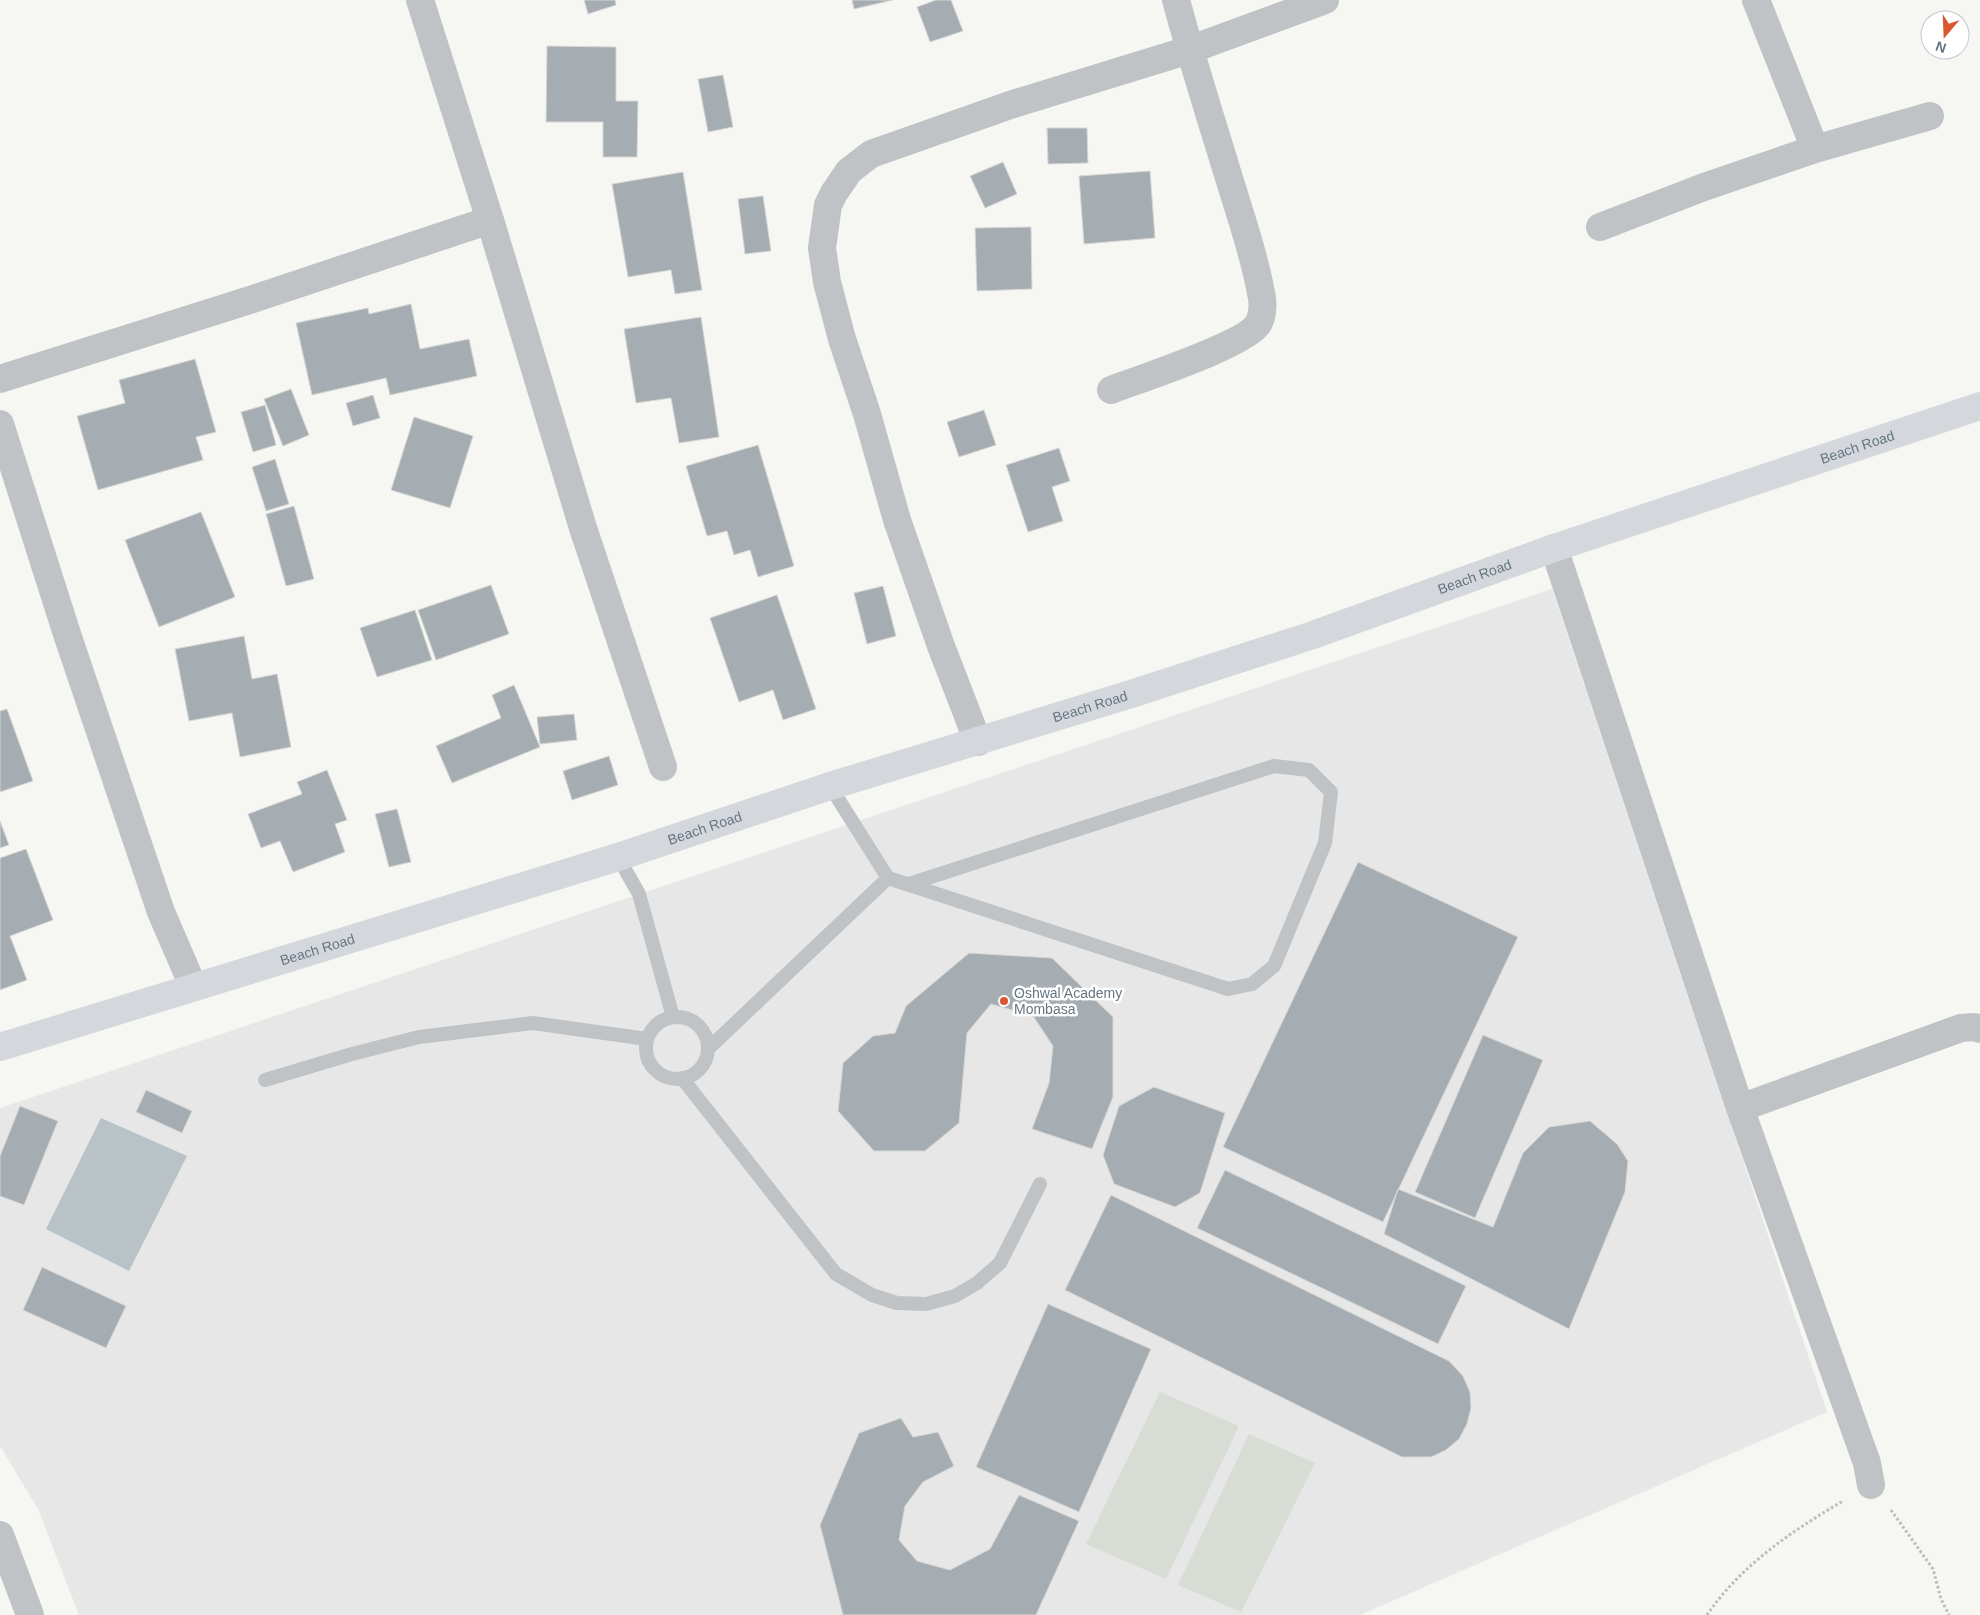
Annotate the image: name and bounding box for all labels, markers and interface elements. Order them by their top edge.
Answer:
north arrow [1920,10,1970,60]
text: N [1933,38,1948,57]
street label: Beach Road [1818,427,1896,467]
street label: Beach Road [1436,556,1514,597]
street label: Beach Road [1051,688,1129,725]
street label: Beach Road [666,808,744,848]
street label: Beach Road [278,930,357,968]
place label: Oshwal Academy Mombasa [1014,985,1122,1017]
marker: Oshwal Academy Mombasa [998,995,1010,1007]

